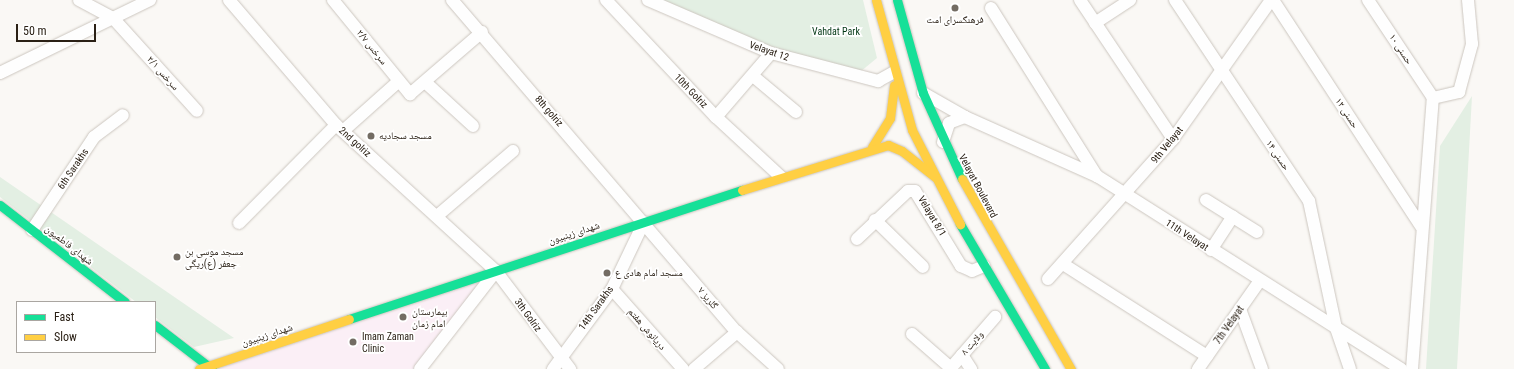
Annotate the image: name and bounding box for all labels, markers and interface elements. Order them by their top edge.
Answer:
marker: فرهنگسرای امت [950,3,960,13]
place label: فرهنگسرای امت [926,14,984,26]
scale bar [18,16,98,42]
text: 50 m [23,24,47,38]
park label: Vahdat Park [812,26,860,38]
street label: سرخس ۲/۷ [354,27,390,67]
street label: حسنی ۱۰ [1387,31,1415,67]
street label: Velayat 12 [748,39,790,63]
street label: سرخس ۲/۱ [144,53,182,93]
street label: 10th Golriz [672,71,710,111]
street label: 8th golriz [532,93,566,129]
street label: حسنی ۱۲ [1333,95,1361,131]
street label: 2nd golriz [336,124,374,160]
street label: 9th Velayat [1149,124,1185,166]
place label: مسجد سجادیه [379,130,432,142]
marker: مسجد سجادیه [366,131,376,141]
street label: حسنی ۱۴ [1264,138,1292,172]
street label: 6th Sarakhs [55,146,91,192]
street label: Velayat Boulevard [956,152,1000,220]
street label: Velayat 8/1 [915,194,949,238]
street label: 11th Velayat [1163,217,1211,253]
street label: شهدای زینبیون [547,219,601,247]
street label: شهدای فاطمیون [43,223,95,267]
place label: مسجد موسی بن جعفر (ع)ریگی [185,245,243,268]
marker: مسجد موسی بن جعفر (ع)ریگی [172,252,182,262]
place label: مسجد امام هادی ع [615,267,683,279]
marker: مسجد امام هادی ع [602,268,612,278]
street label: 14th Sarakhs [576,284,616,332]
street label: گلریز ۷ [695,285,721,311]
street label: 3th Golriz [512,296,544,334]
legend [16,301,156,353]
street label: 7th Velayat [1211,304,1247,346]
place label: بیمارستان امام زمان [412,305,447,328]
street label: دریانوش هفتم [626,306,668,352]
text: Fast [54,310,74,324]
marker: بیمارستان امام زمان [397,311,409,323]
street label: شهدای زینبیون [240,321,294,349]
street label: ولایت ۸ [958,328,986,358]
text: Slow [54,330,77,344]
place label: Imam Zaman Clinic [362,330,414,354]
marker: Imam Zaman Clinic [347,336,359,348]

